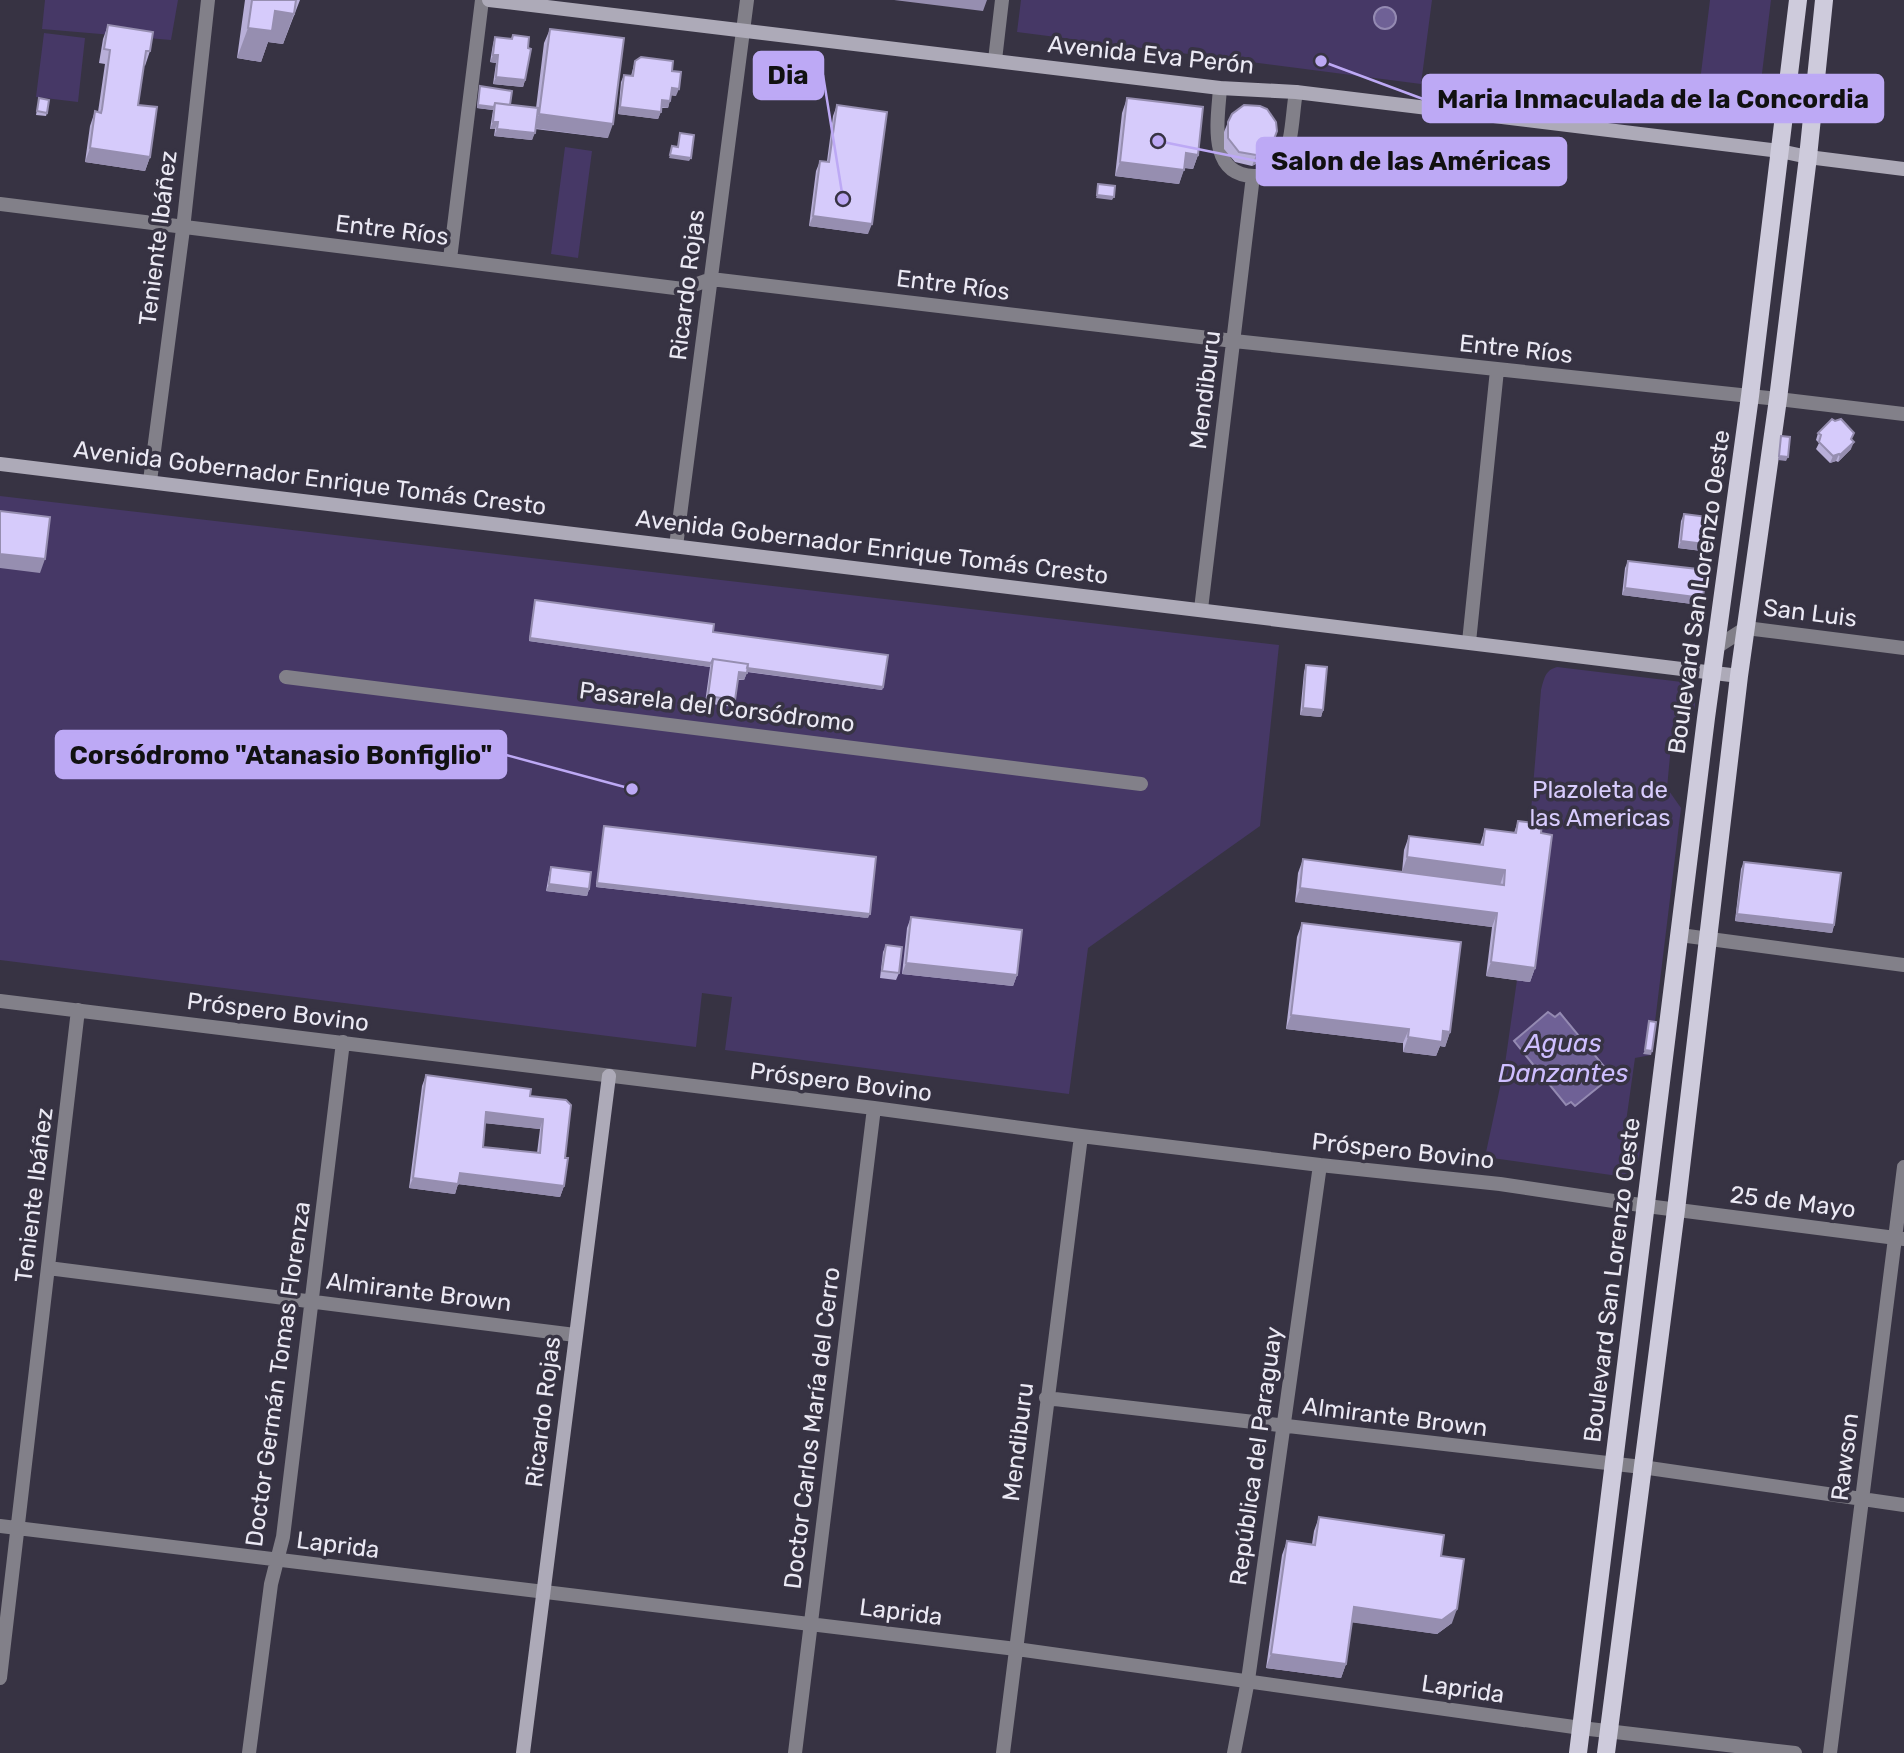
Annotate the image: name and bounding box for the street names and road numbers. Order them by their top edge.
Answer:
street label: Avenida Eva Perón [1046,30,1256,80]
street label: Teniente Ibáñez [133,149,183,327]
street label: Ricardo Rojas [664,208,710,362]
street label: Entre Ríos [334,209,450,251]
street label: Entre Ríos [895,264,1011,306]
street label: Mendiburu [1184,329,1226,451]
street label: Entre Ríos [1458,329,1574,369]
street label: Boulevard San Lorenzo Oeste [1662,428,1736,756]
street label: Avenida Gobernador Enrique Tomás Cresto [72,435,548,521]
street label: Avenida Gobernador Enrique Tomás Cresto [634,504,1110,590]
street label: San Luis [1762,593,1858,633]
street label: Pasarela del Corsódromo [578,676,856,738]
street label: Próspero Bovino [185,987,371,1037]
street label: Próspero Bovino [748,1057,934,1107]
street label: Teniente Ibáñez [9,1106,59,1284]
street label: Boulevard San Lorenzo Oeste [1578,1116,1646,1444]
street label: Próspero Bovino [1310,1127,1496,1175]
street label: 25 de Mayo [1729,1180,1857,1224]
street label: Doctor Germán Tomas Florenza [240,1199,316,1549]
street label: Doctor Carlos María del Cerro [778,1265,846,1591]
street label: Almirante Brown [325,1267,513,1317]
street label: República del Paraguay [1224,1325,1288,1587]
street label: Ricardo Rojas [520,1335,566,1489]
street label: Mendiburu [997,1381,1039,1503]
street label: Almirante Brown [1301,1392,1489,1442]
street label: Rawson [1826,1411,1864,1503]
street label: Laprida [295,1526,381,1564]
street label: Laprida [858,1593,944,1631]
street label: Laprida [1420,1669,1506,1709]

